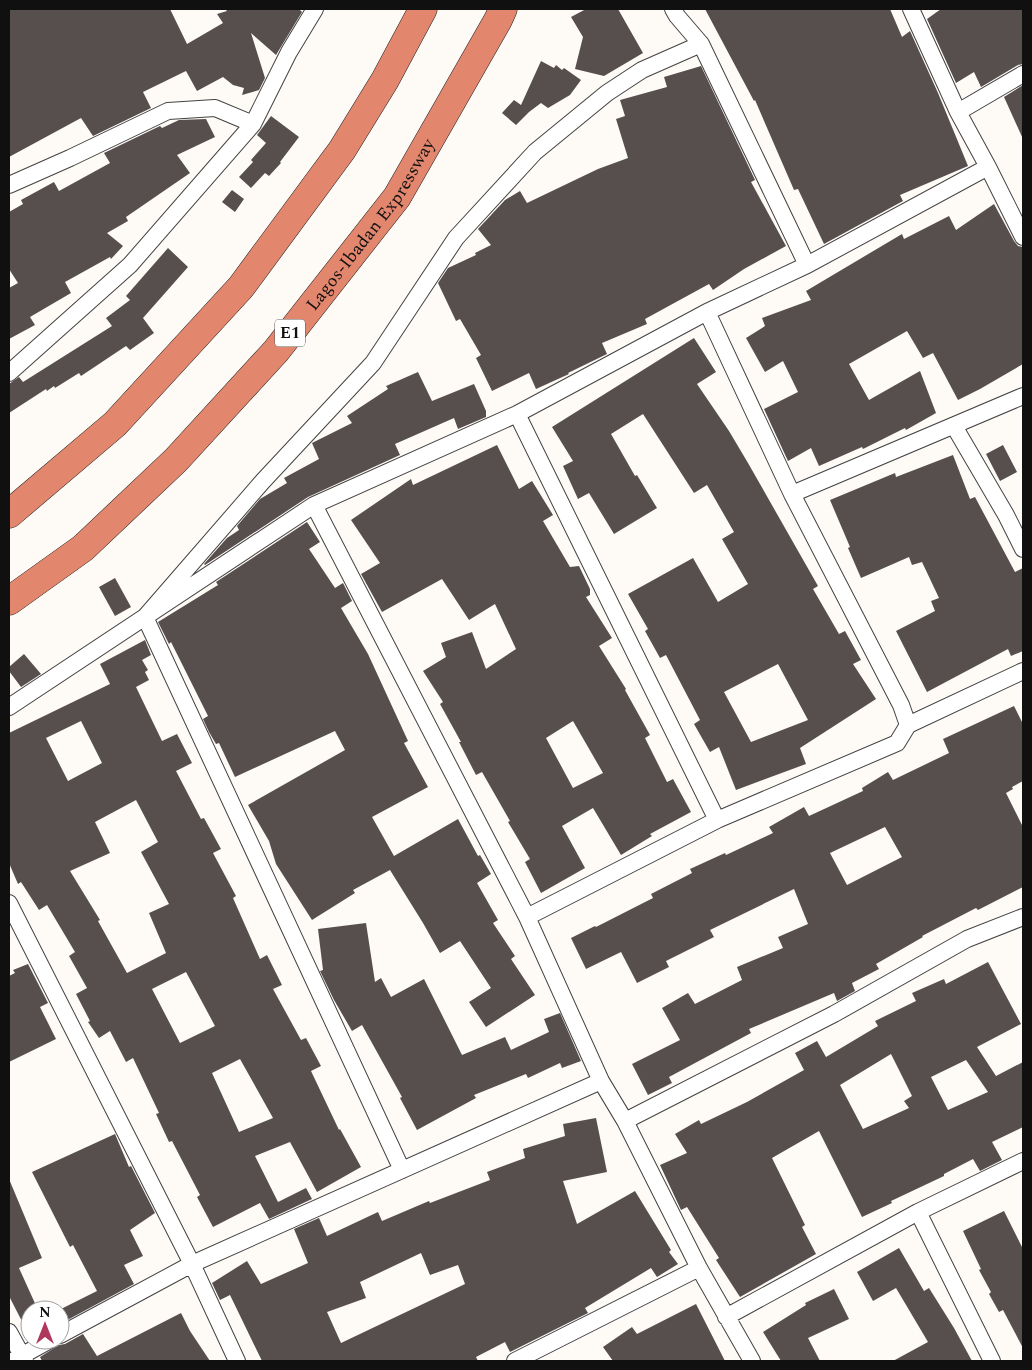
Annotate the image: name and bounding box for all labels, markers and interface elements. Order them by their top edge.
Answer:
street label: Lagos-Ibadan Expressway [299,132,442,316]
road number: E1 [275,319,305,346]
north arrow [20,1300,70,1350]
text: N [39,1302,51,1323]

